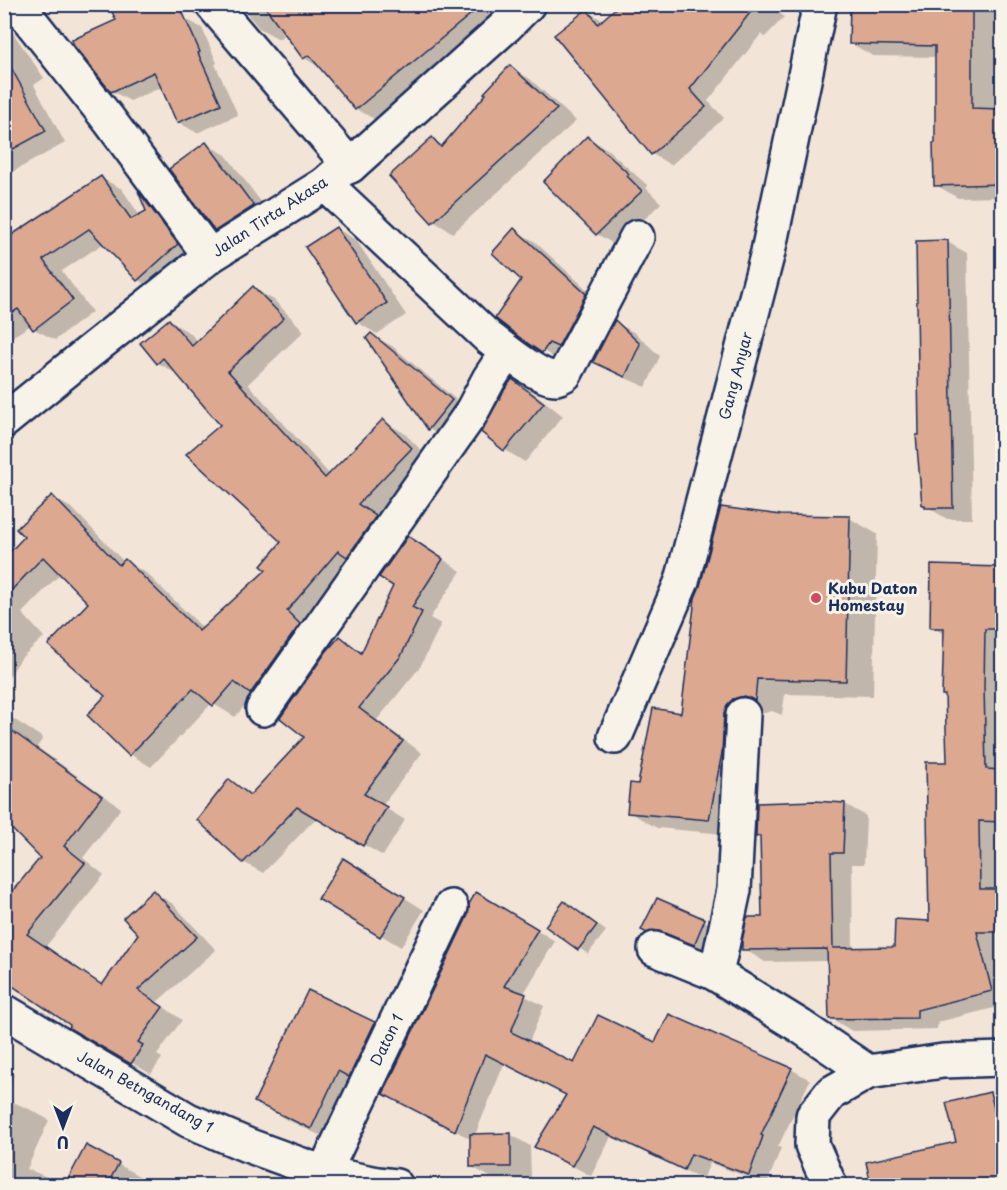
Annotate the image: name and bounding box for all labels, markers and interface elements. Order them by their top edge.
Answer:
street label: Jalan Tirta Akasa [207,169,332,262]
street label: Gang Anyar [712,329,757,422]
place label: Kubu Daton Homestay [828,576,918,616]
marker: Kubu Daton Homestay [809,591,823,605]
street label: Daton 1 [363,1009,408,1069]
street label: Jalan Betngandang 1 [73,1044,218,1138]
north arrow [33,1097,93,1157]
text: U [57,1131,69,1155]

